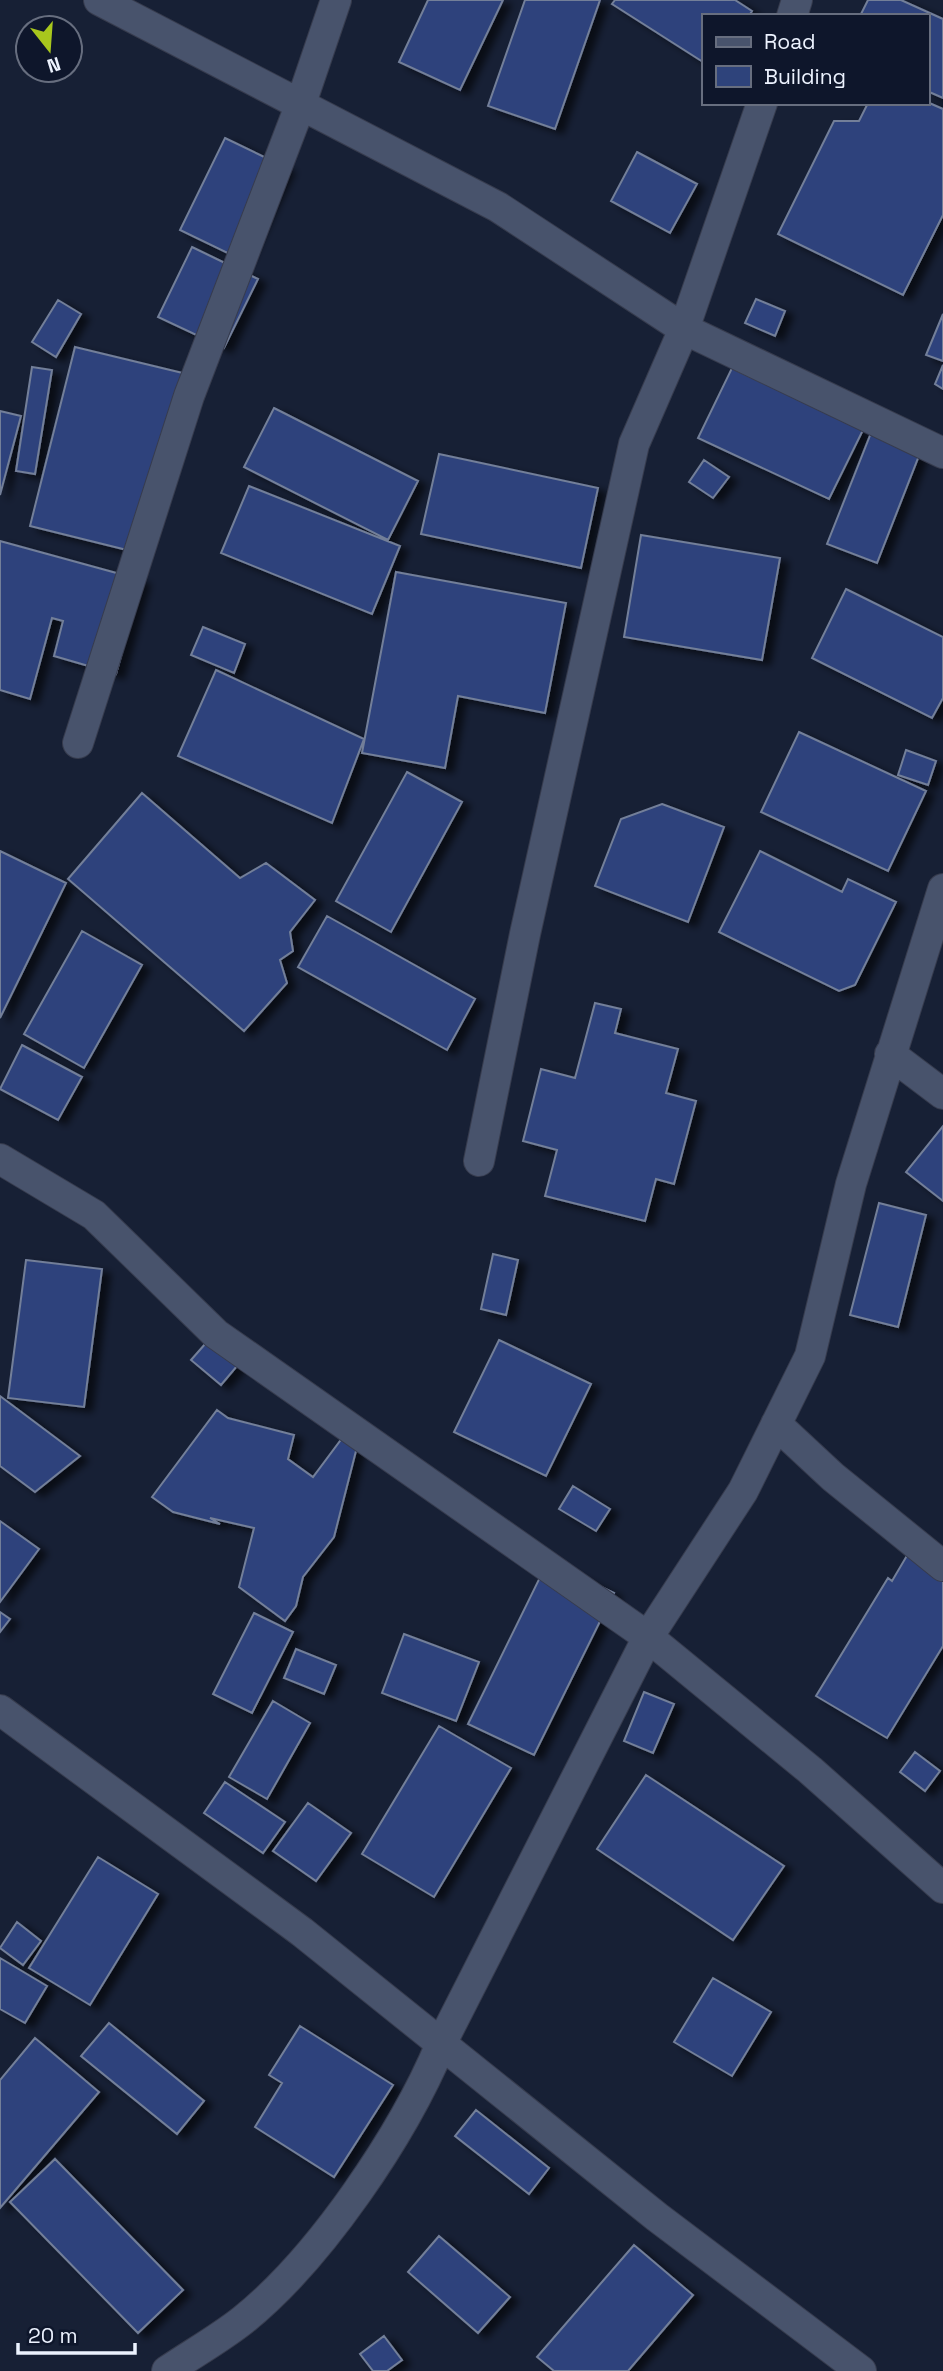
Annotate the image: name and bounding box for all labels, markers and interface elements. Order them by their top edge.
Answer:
north arrow [14,14,84,84]
legend [702,14,929,105]
text: Road [764,28,816,55]
text: N [44,51,64,79]
text: Building [764,63,846,90]
scale bar [18,2312,135,2356]
text: 20 m [28,2322,78,2349]

